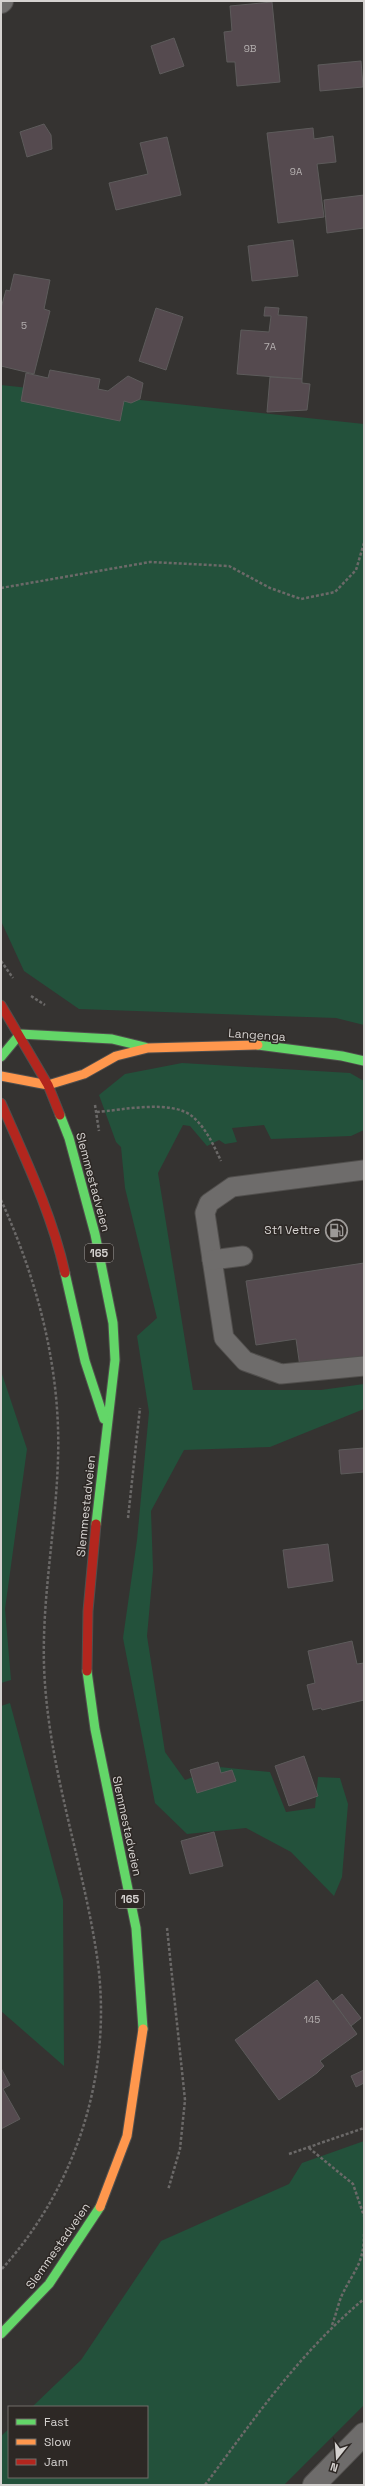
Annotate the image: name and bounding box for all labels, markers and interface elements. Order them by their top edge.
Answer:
house number: 9B [244,42,257,55]
house number: 9A [290,165,303,178]
house number: 5 [21,319,27,332]
house number: 7A [264,340,277,353]
street label: Langenga [228,1025,286,1045]
street label: Slemmestadveien [72,1131,114,1233]
fuel station icon: St1 Vettre [323,1217,349,1243]
place label: St1 Vettre [264,1222,320,1238]
road number: 165 [85,1244,113,1262]
street label: Slemmestadveien [73,1454,99,1558]
street label: Slemmestadveien [109,1774,145,1878]
road number: 165 [116,1890,144,1908]
house number: 145 [304,2013,320,2026]
street label: Slemmestadveien [22,2200,94,2292]
legend [8,2406,148,2478]
text: Fast [44,2414,69,2430]
text: Slow [44,2434,71,2450]
north arrow [317,2438,357,2478]
text: Jam [44,2454,68,2470]
text: N [329,2460,340,2475]

